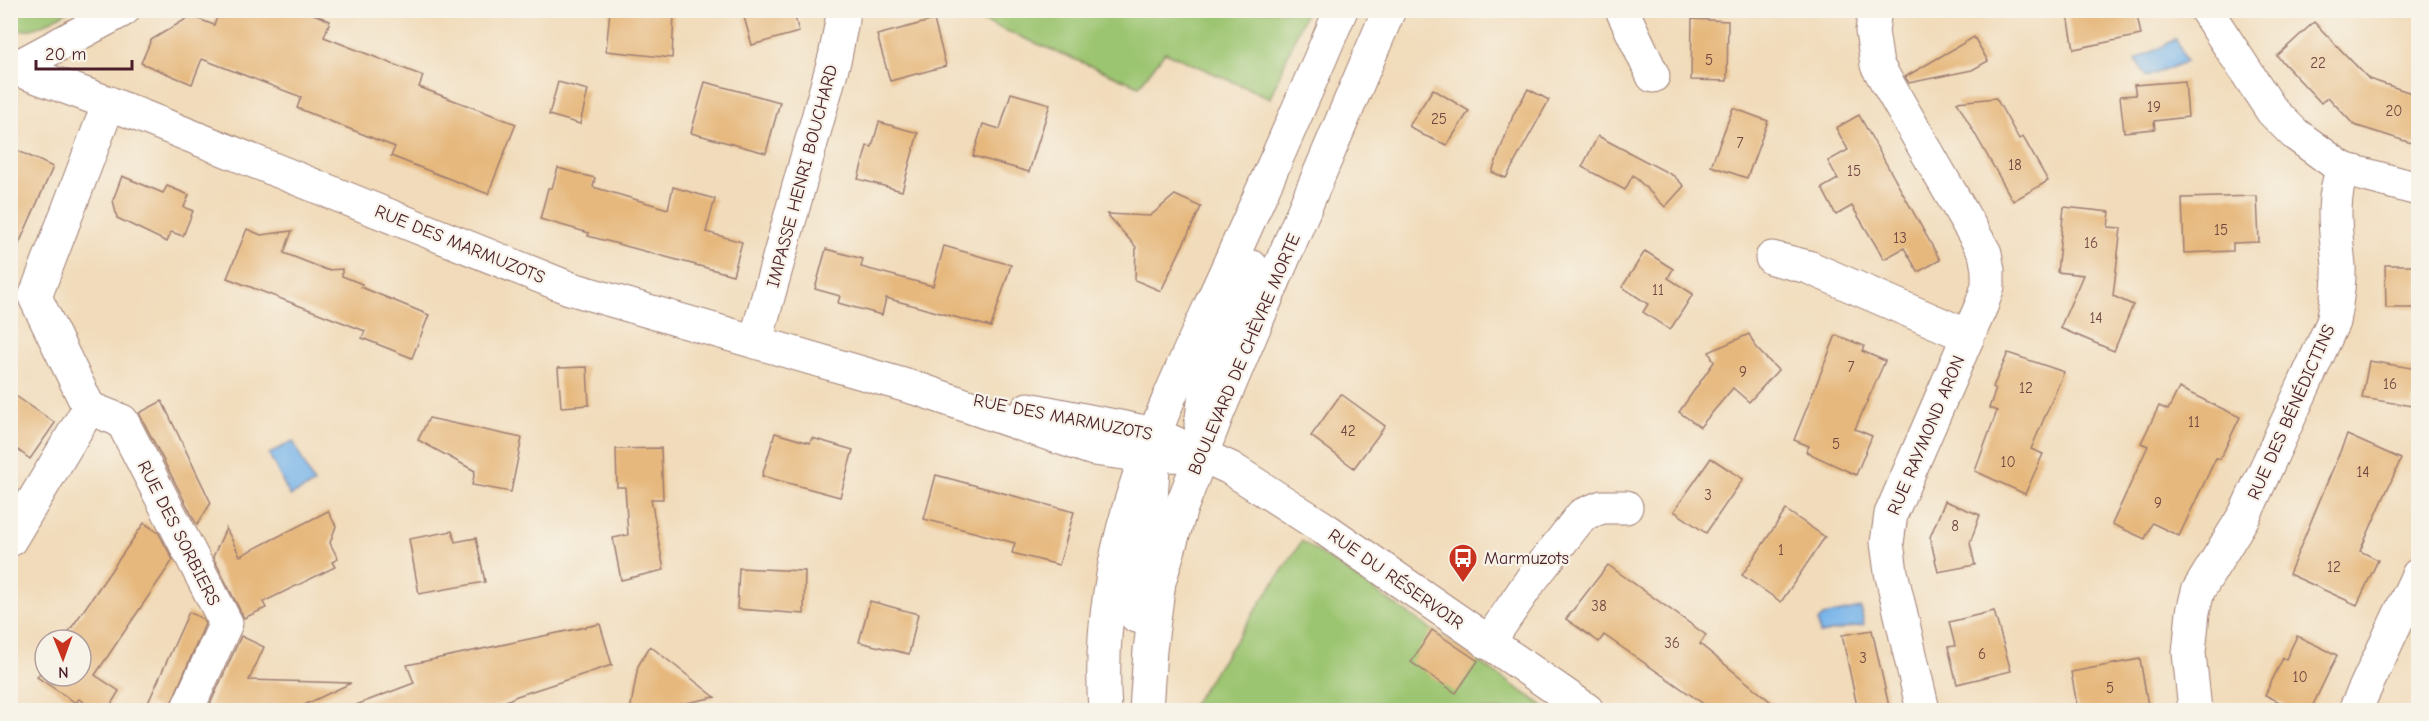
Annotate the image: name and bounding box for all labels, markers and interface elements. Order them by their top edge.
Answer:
scale bar [36,33,132,71]
text: 20 m [45,44,86,65]
house number: 5 [1705,51,1713,69]
house number: 22 [2310,54,2326,72]
street label: IMPASSE HENRI BOUCHARD [763,62,842,290]
house number: 19 [2147,98,2161,116]
house number: 20 [2386,102,2402,120]
house number: 25 [1431,110,1447,128]
house number: 7 [1736,134,1744,152]
house number: 18 [2008,156,2022,174]
house number: 15 [1847,162,1861,180]
street label: RUE DES MARMUZOTS [372,201,548,288]
house number: 15 [2214,221,2228,239]
house number: 13 [1893,229,1907,247]
street label: BOULEVARD DE CHÈVRE MORTE [1183,230,1305,478]
house number: 16 [2084,234,2098,252]
house number: 11 [1652,281,1664,299]
house number: 14 [2089,309,2103,327]
street label: RUE DES BÉNÉDICTINS [2242,321,2340,503]
street label: RUE RAYMOND ARON [1883,352,1970,518]
house number: 7 [1847,358,1855,376]
house number: 9 [1739,363,1747,381]
house number: 16 [2383,375,2397,393]
house number: 12 [2019,379,2033,397]
street label: RUE DES MARMUZOTS [972,390,1154,445]
house number: 11 [2188,413,2200,431]
house number: 42 [1340,422,1356,440]
house number: 5 [1832,435,1840,453]
house number: 10 [2000,453,2016,471]
street label: RUE DES SORBIERS [133,457,224,609]
house number: 14 [2356,463,2370,481]
house number: 3 [1704,486,1712,504]
house number: 9 [2154,494,2162,512]
house number: 8 [1951,517,1959,535]
street label: RUE DU RÉSERVOIR [1324,524,1468,634]
house number: 1 [1778,541,1784,559]
bus stop icon: Marmuzots [1447,542,1479,584]
place label: Marmuzots [1484,548,1569,569]
house number: 12 [2327,558,2341,576]
house number: 38 [1591,597,1607,615]
north arrow [33,628,93,688]
house number: 36 [1664,634,1680,652]
house number: 6 [1978,645,1986,663]
house number: 3 [1859,649,1867,667]
text: N [58,663,69,681]
house number: 10 [2292,668,2308,686]
house number: 5 [2106,679,2114,697]

